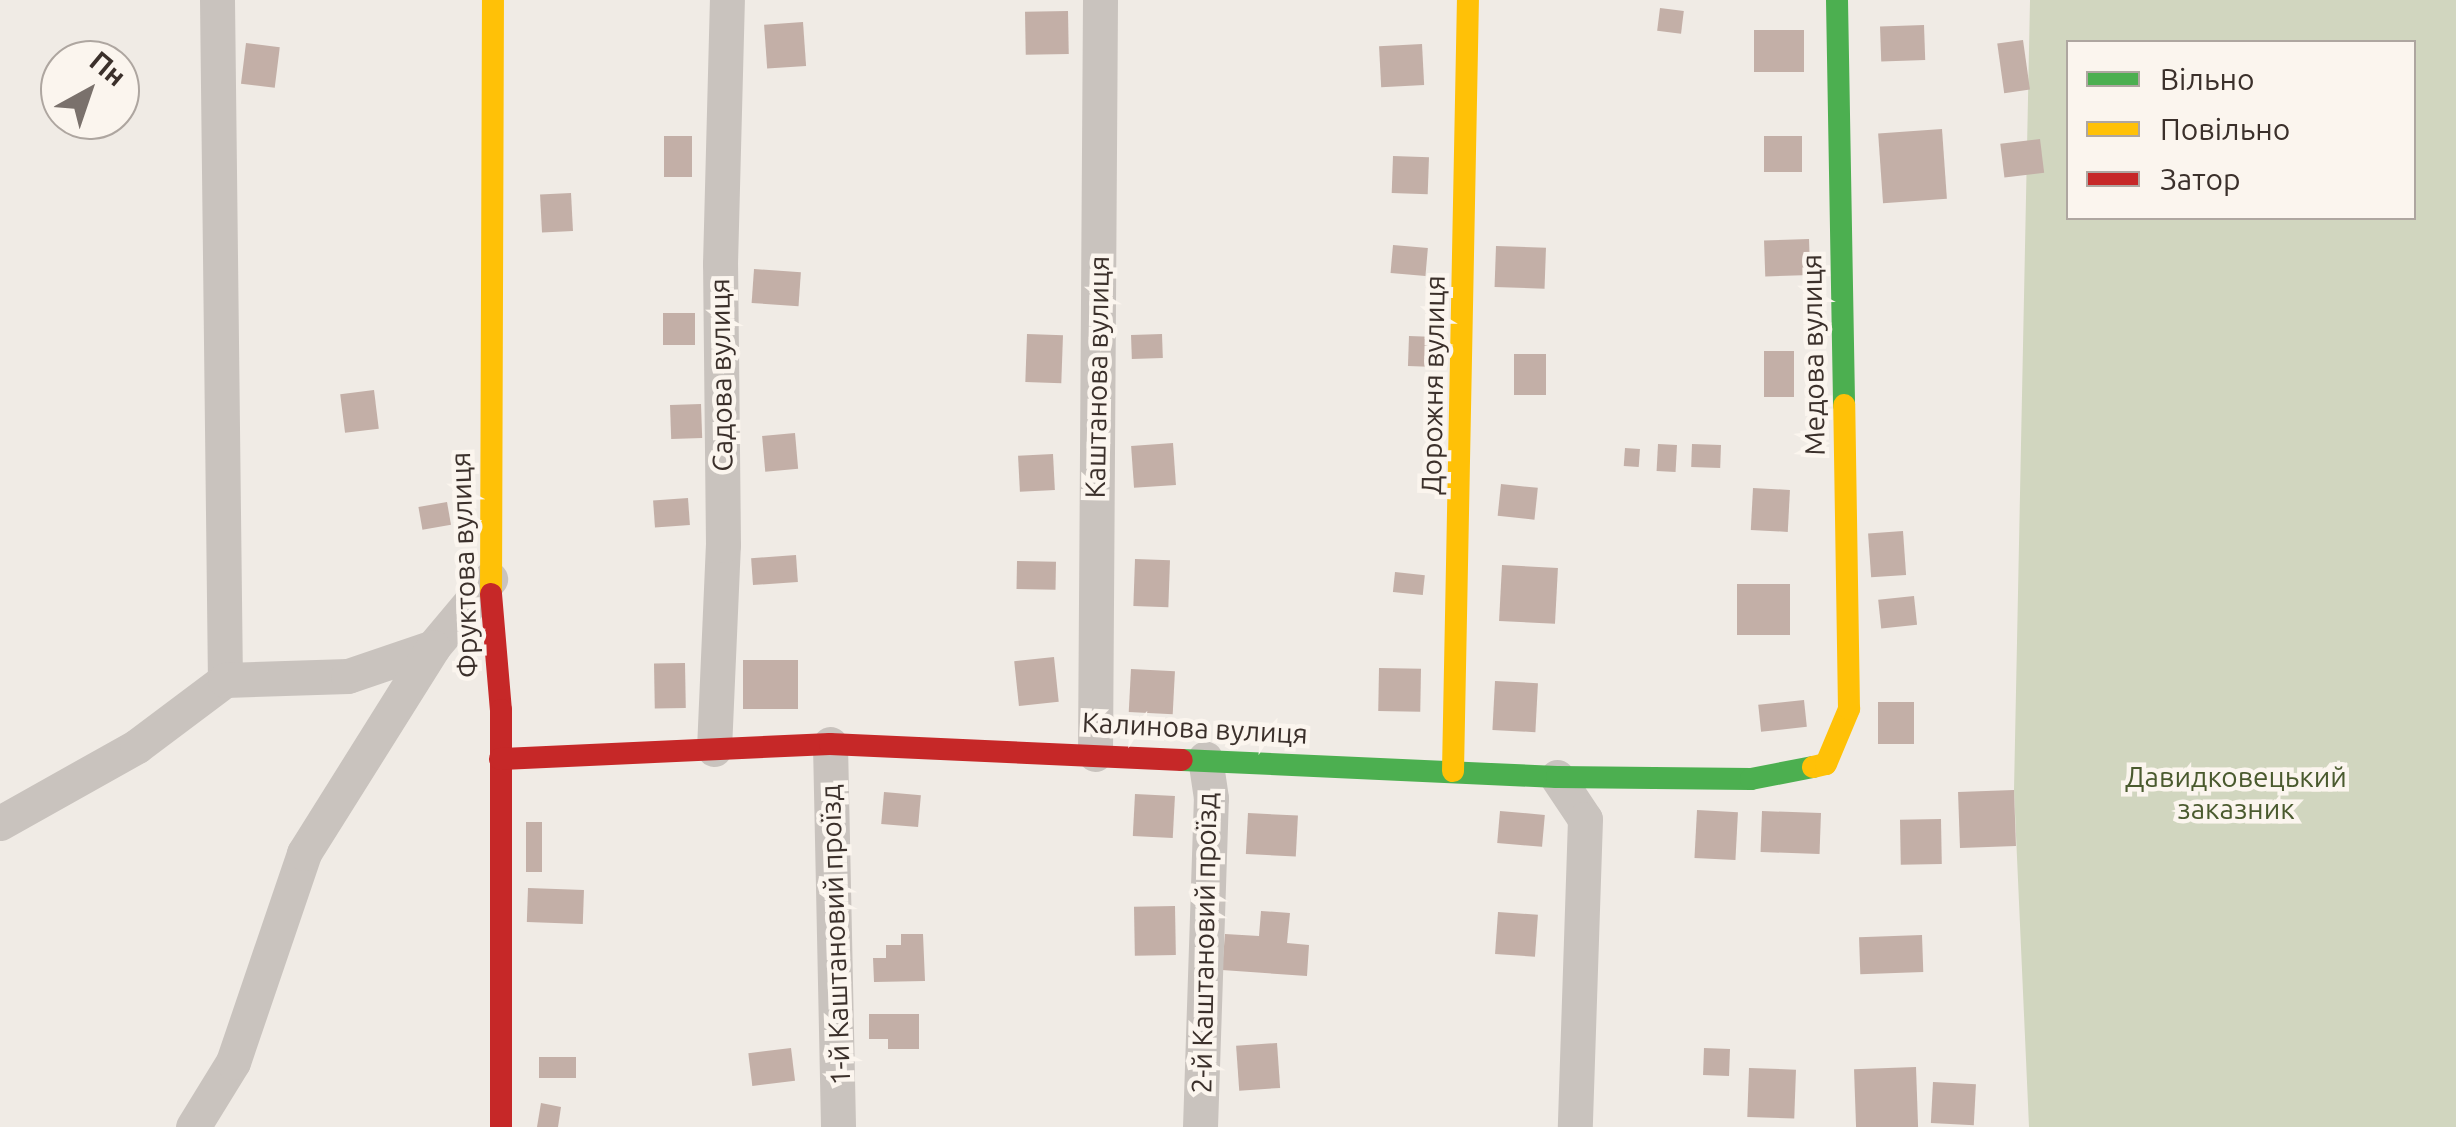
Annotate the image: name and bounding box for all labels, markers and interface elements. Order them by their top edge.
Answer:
north arrow [40,40,140,140]
legend [2066,40,2416,220]
text: Пн [84,44,132,92]
text: Вільно [2160,62,2255,96]
text: Повільно [2160,112,2290,146]
text: Затор [2160,162,2241,196]
street label: Медова вулиця [1794,254,1832,456]
street label: Каштанова вулиця [1078,255,1116,499]
street label: Дорожня вулиця [1414,275,1452,495]
street label: Садова вулиця [703,278,739,472]
street label: Фруктова вулиця [443,451,485,679]
street label: Калинова вулиця [1081,705,1309,751]
park label: Давидковецький заказник [2125,760,2347,826]
street label: 1-й Каштановий проїзд [813,784,857,1086]
street label: 2-й Каштановий проїзд [1185,792,1223,1094]

